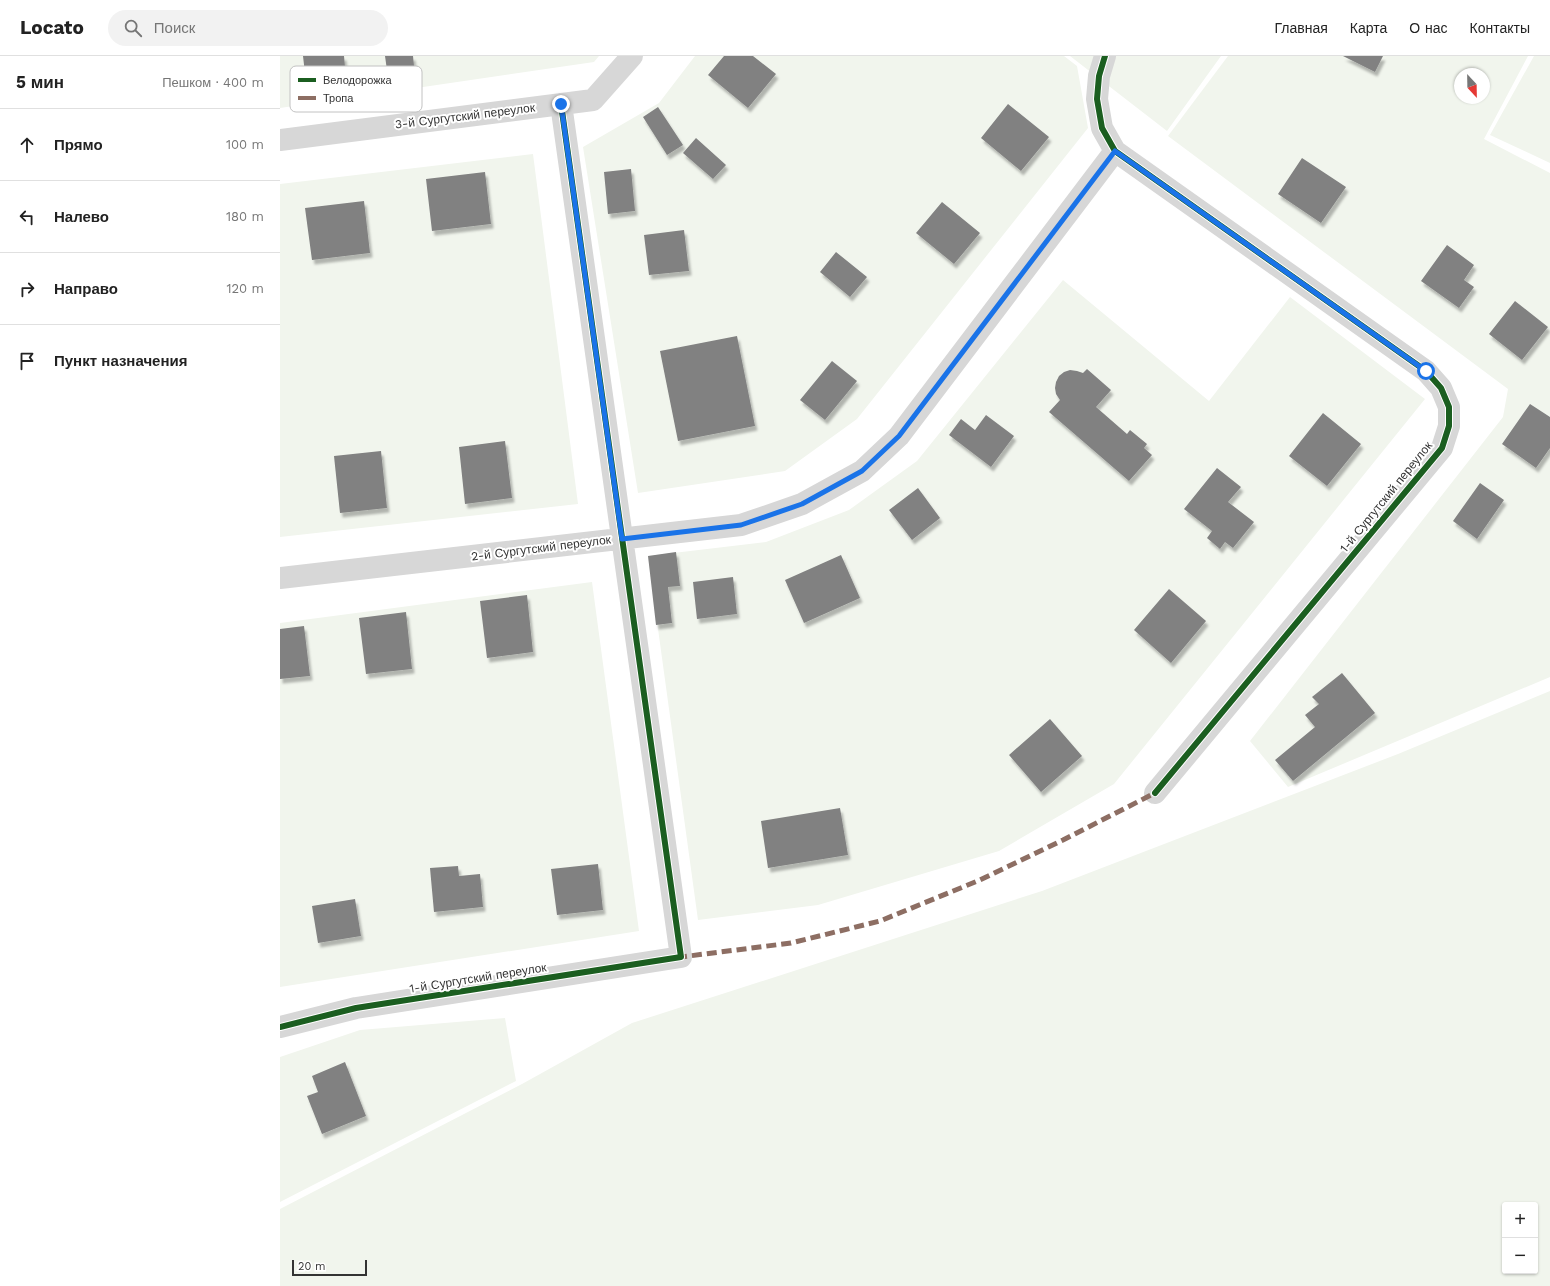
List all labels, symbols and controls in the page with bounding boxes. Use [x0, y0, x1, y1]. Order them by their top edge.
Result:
search box [108, 10, 388, 46]
text: Locato [20, 16, 84, 39]
icon: search [122, 17, 144, 39]
text: Поиск [154, 19, 195, 37]
text: Главная [1275, 20, 1328, 36]
text: Карта [1350, 20, 1387, 36]
text: О нас [1409, 20, 1448, 36]
text: Контакты [1470, 20, 1530, 36]
legend [290, 66, 422, 112]
north arrow [1454, 68, 1490, 104]
text: 5 мин [16, 72, 64, 92]
text: Велодорожка [323, 74, 393, 87]
text: Пешком · 400 m [162, 75, 264, 90]
text: Тропа [323, 92, 354, 105]
route end [552, 95, 570, 113]
street label: 3-й Сургутский переулок [394, 100, 536, 132]
icon: ahead [16, 134, 38, 156]
text: Прямо [54, 136, 103, 154]
text: 100 m [226, 137, 264, 152]
icon: left [16, 206, 38, 228]
text: Налево [54, 208, 109, 226]
text: 180 m [226, 209, 264, 224]
icon: right [16, 278, 38, 300]
text: Направо [54, 280, 118, 298]
text: 120 m [226, 281, 264, 296]
icon: arrive [16, 350, 38, 372]
text: Пункт назначения [54, 352, 187, 370]
route start [1417, 362, 1435, 380]
street label: 1-й Сургутский переулок [1337, 438, 1435, 555]
street label: 2-й Сургутский переулок [470, 532, 612, 564]
street label: 1-й Сургутский переулок [409, 960, 548, 996]
map controls [1502, 1202, 1538, 1274]
button: + [1502, 1202, 1538, 1238]
button: − [1502, 1238, 1538, 1274]
scale bar [292, 1258, 367, 1277]
text: 20 m [298, 1260, 326, 1273]

